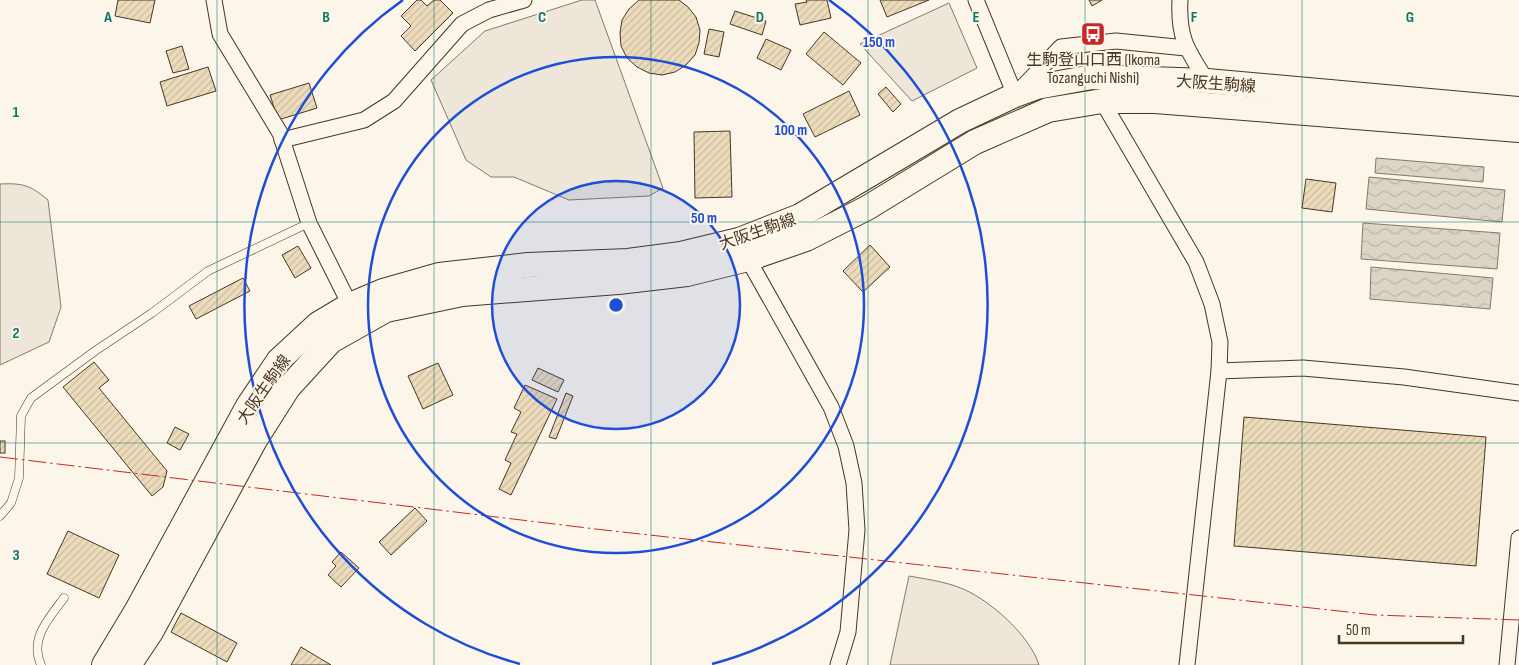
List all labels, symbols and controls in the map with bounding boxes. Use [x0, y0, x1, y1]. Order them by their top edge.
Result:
text: A [103, 8, 112, 27]
text: B [322, 8, 330, 27]
text: C [538, 8, 546, 27]
text: D [756, 8, 764, 27]
text: E [973, 8, 980, 27]
text: F [1191, 8, 1198, 27]
text: G [1406, 8, 1414, 27]
bus stop icon: 生駒登山口西 (Ikoma Tozanguchi Nishi) [1080, 21, 1106, 47]
text: 150 m [863, 33, 895, 52]
place label: 生駒登山口西 (Ikoma Tozanguchi Nishi) [1026, 51, 1160, 88]
street label: 大阪生駒線 [1175, 72, 1256, 97]
text: 1 [13, 103, 20, 122]
text: 100 m [775, 121, 807, 140]
text: 50 m [691, 209, 717, 228]
street label: 大阪生駒線 [717, 210, 798, 254]
centre of rings [607, 296, 625, 314]
text: 2 [12, 324, 20, 343]
street label: 大阪生駒線 [233, 352, 295, 428]
text: 3 [12, 546, 20, 565]
scale bar [1339, 612, 1463, 644]
text: 50 m [1346, 621, 1371, 640]

